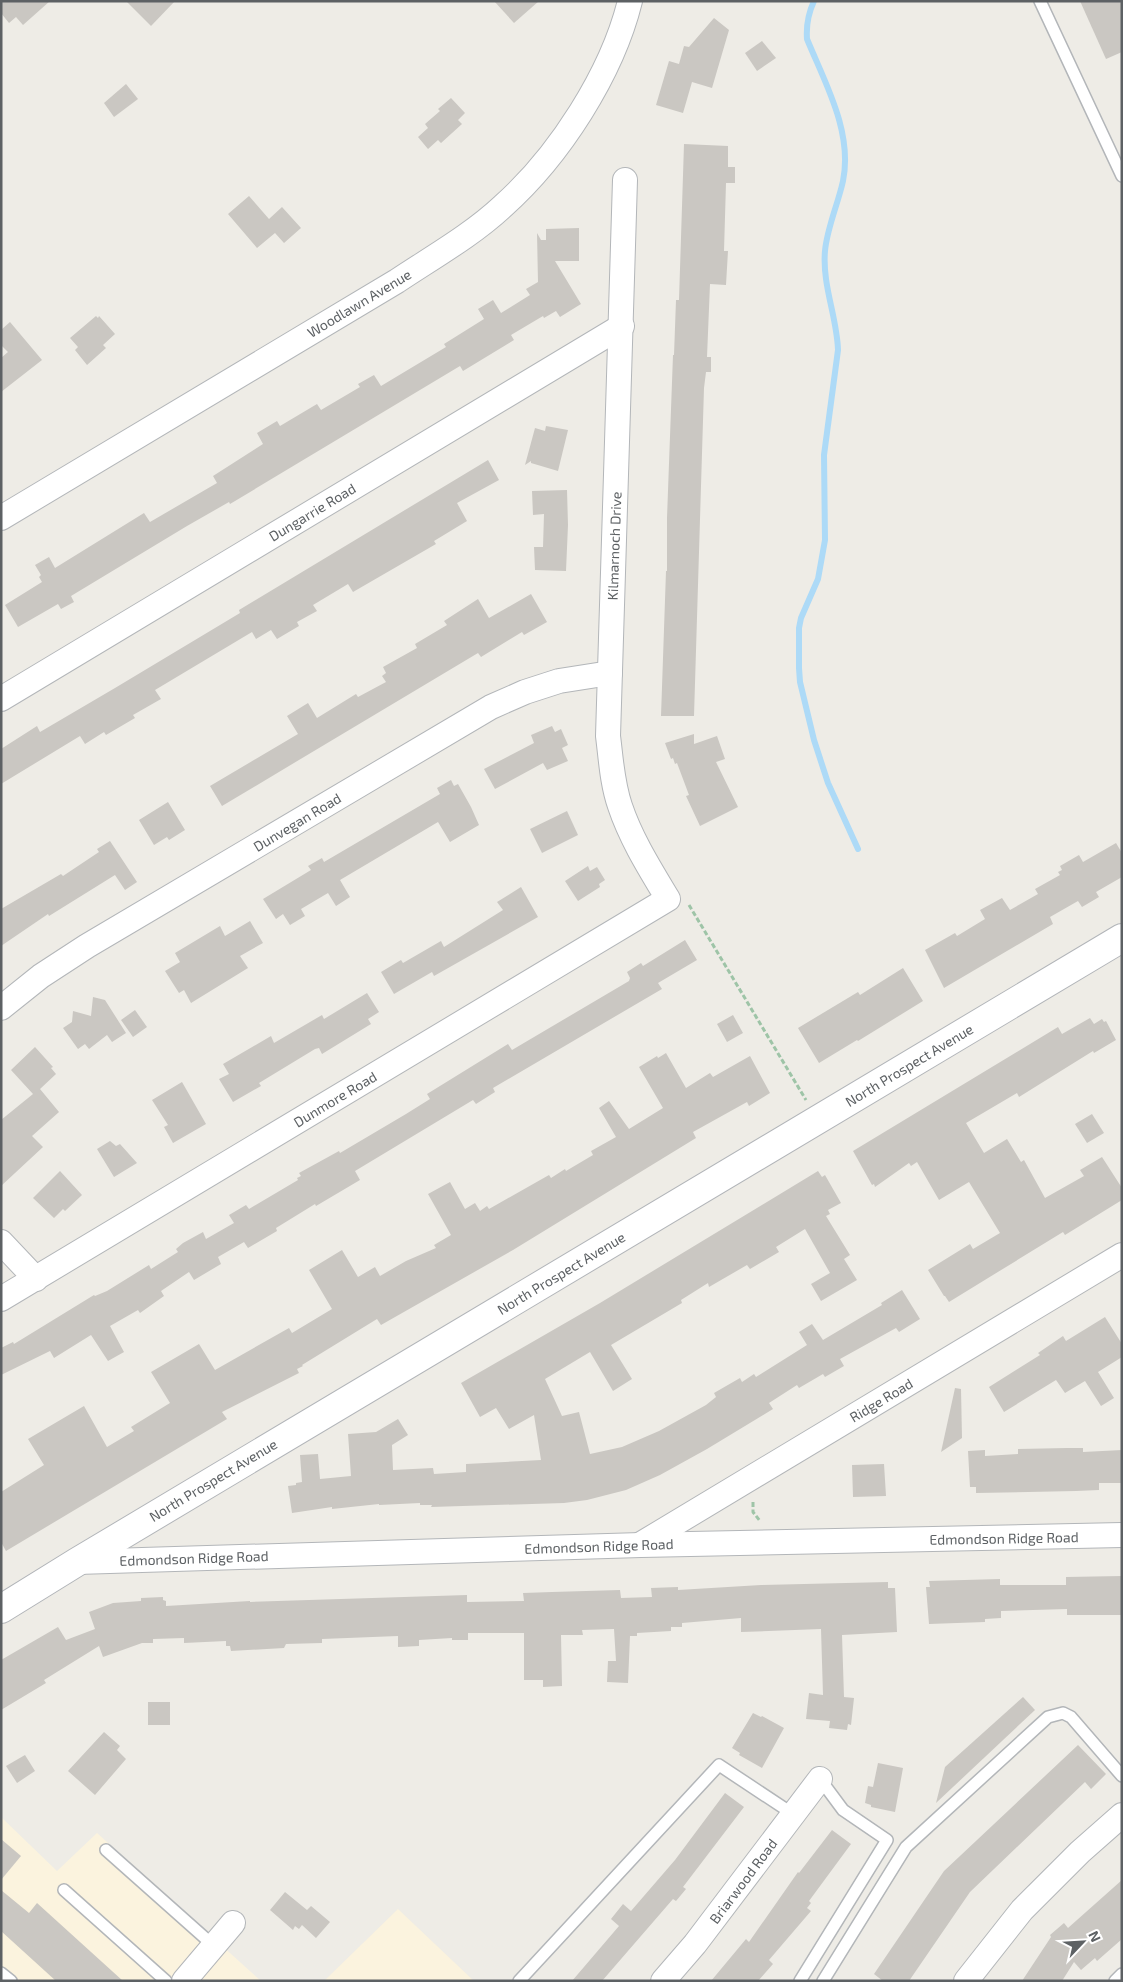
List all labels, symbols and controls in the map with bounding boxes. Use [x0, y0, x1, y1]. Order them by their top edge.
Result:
street label: Woodlawn Avenue [304, 265, 414, 341]
street label: Dungarrie Road [265, 479, 359, 545]
street label: Kilmarnoch Drive [604, 491, 624, 601]
street label: Dunvegan Road [250, 789, 344, 855]
street label: North Prospect Avenue [842, 1020, 976, 1110]
street label: Dunmore Road [290, 1068, 380, 1130]
street label: North Prospect Avenue [494, 1228, 628, 1318]
street label: Ridge Road [846, 1374, 916, 1426]
street label: North Prospect Avenue [146, 1435, 280, 1525]
street label: Edmondson Ridge Road [929, 1528, 1079, 1548]
street label: Edmondson Ridge Road [524, 1535, 674, 1557]
street label: Edmondson Ridge Road [119, 1547, 269, 1569]
street label: Briarwood Road [706, 1835, 780, 1927]
north arrow [1058, 1917, 1108, 1967]
text: N [1085, 1928, 1105, 1944]

